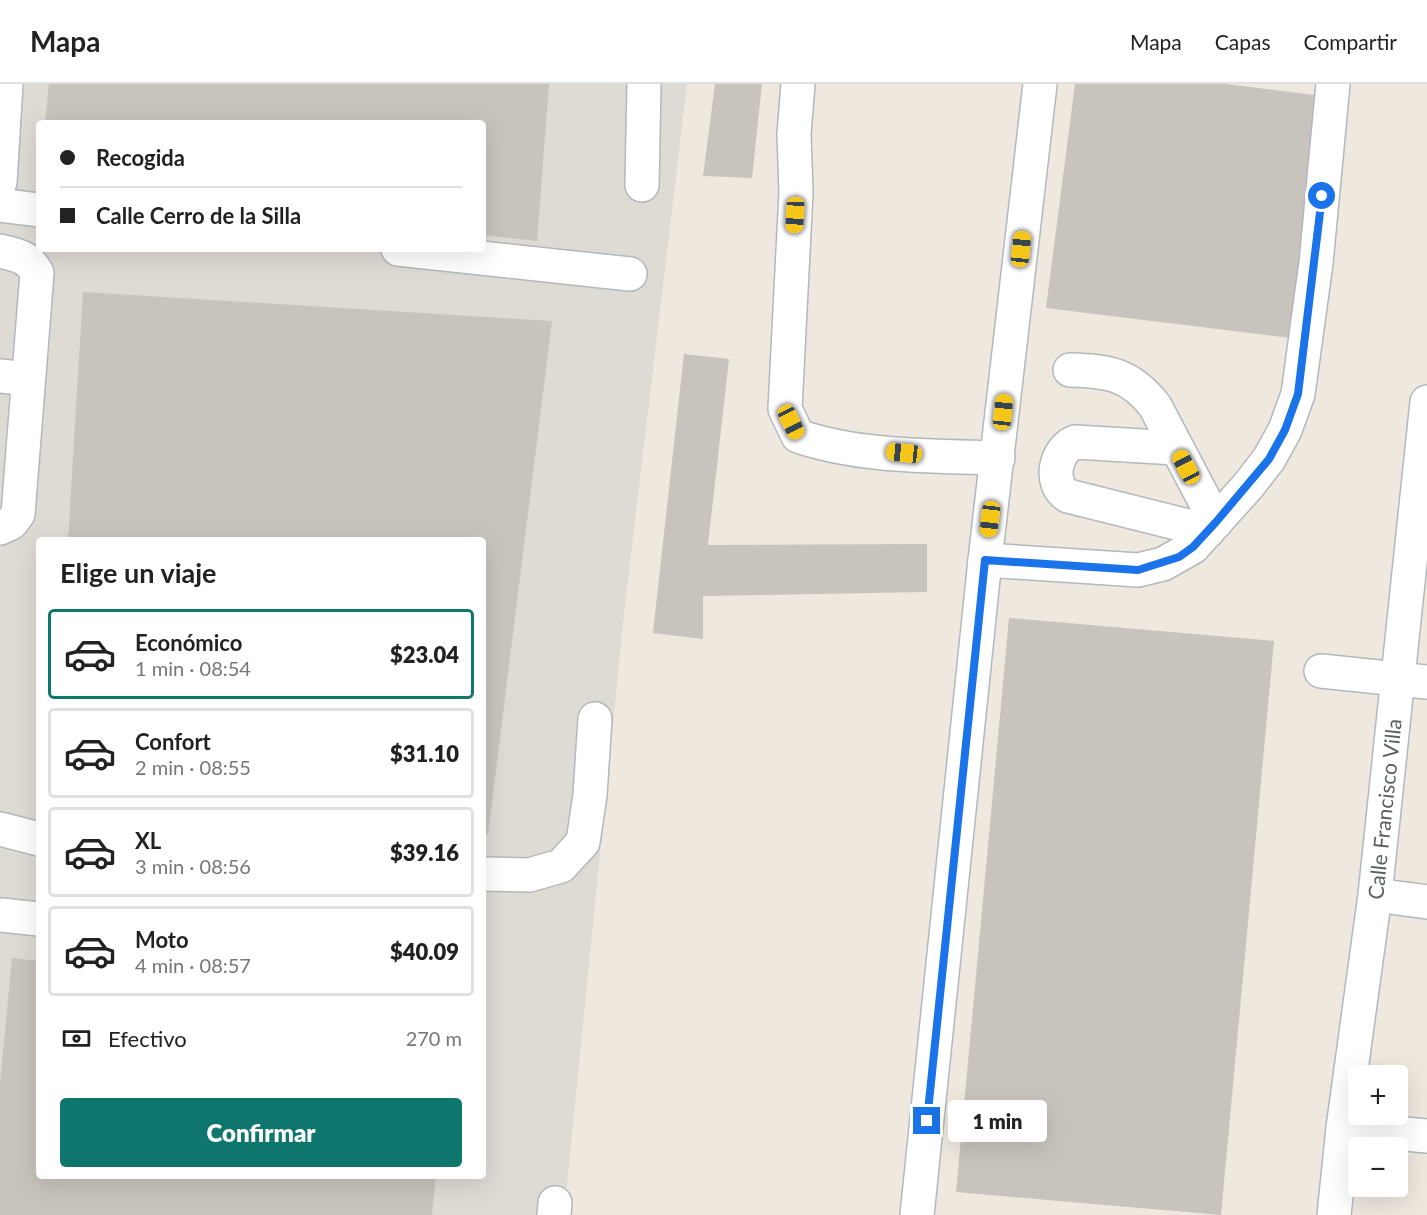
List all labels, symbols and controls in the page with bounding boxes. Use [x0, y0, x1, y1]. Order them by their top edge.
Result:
text: Mapa [30, 24, 100, 58]
text: Mapa [1130, 29, 1182, 54]
text: Capas [1215, 29, 1271, 54]
text: Compartir [1304, 29, 1397, 54]
text: Recogida [96, 144, 185, 171]
route start [1308, 182, 1335, 209]
car [785, 197, 805, 233]
text: Calle Cerro de la Silla [96, 202, 301, 229]
car [1010, 230, 1032, 268]
car [992, 393, 1014, 431]
car [775, 402, 807, 442]
car [885, 442, 923, 464]
car [1170, 447, 1202, 487]
car [979, 500, 1001, 538]
text: Elige un viaje [60, 556, 217, 589]
icon: car [63, 627, 117, 681]
text: Económico [135, 629, 242, 656]
text: $23.04 [390, 641, 459, 668]
text: 1 min · 08:54 [135, 656, 251, 680]
street label: Calle Francisco Villa [1362, 717, 1406, 901]
icon: car [63, 726, 117, 780]
text: Confort [135, 728, 211, 755]
text: $31.10 [390, 740, 459, 767]
text: 2 min · 08:55 [135, 755, 251, 779]
icon: car [63, 825, 117, 879]
text: XL [135, 827, 161, 854]
text: $39.16 [390, 839, 459, 866]
text: 3 min · 08:56 [135, 854, 251, 878]
icon: car [63, 924, 117, 978]
text: Moto [135, 926, 189, 953]
text: $40.09 [390, 938, 459, 965]
text: 4 min · 08:57 [135, 953, 251, 977]
icon: cash [60, 1022, 93, 1055]
text: Efectivo [108, 1025, 187, 1052]
text: 270 m [406, 1026, 462, 1050]
map controls [1348, 1065, 1408, 1197]
button: + [1348, 1065, 1408, 1125]
button: Confirmar [60, 1098, 462, 1167]
callout: 1 min [948, 1100, 1047, 1142]
route end [913, 1107, 940, 1134]
text: 1 min [973, 1109, 1022, 1133]
button: − [1348, 1137, 1408, 1197]

